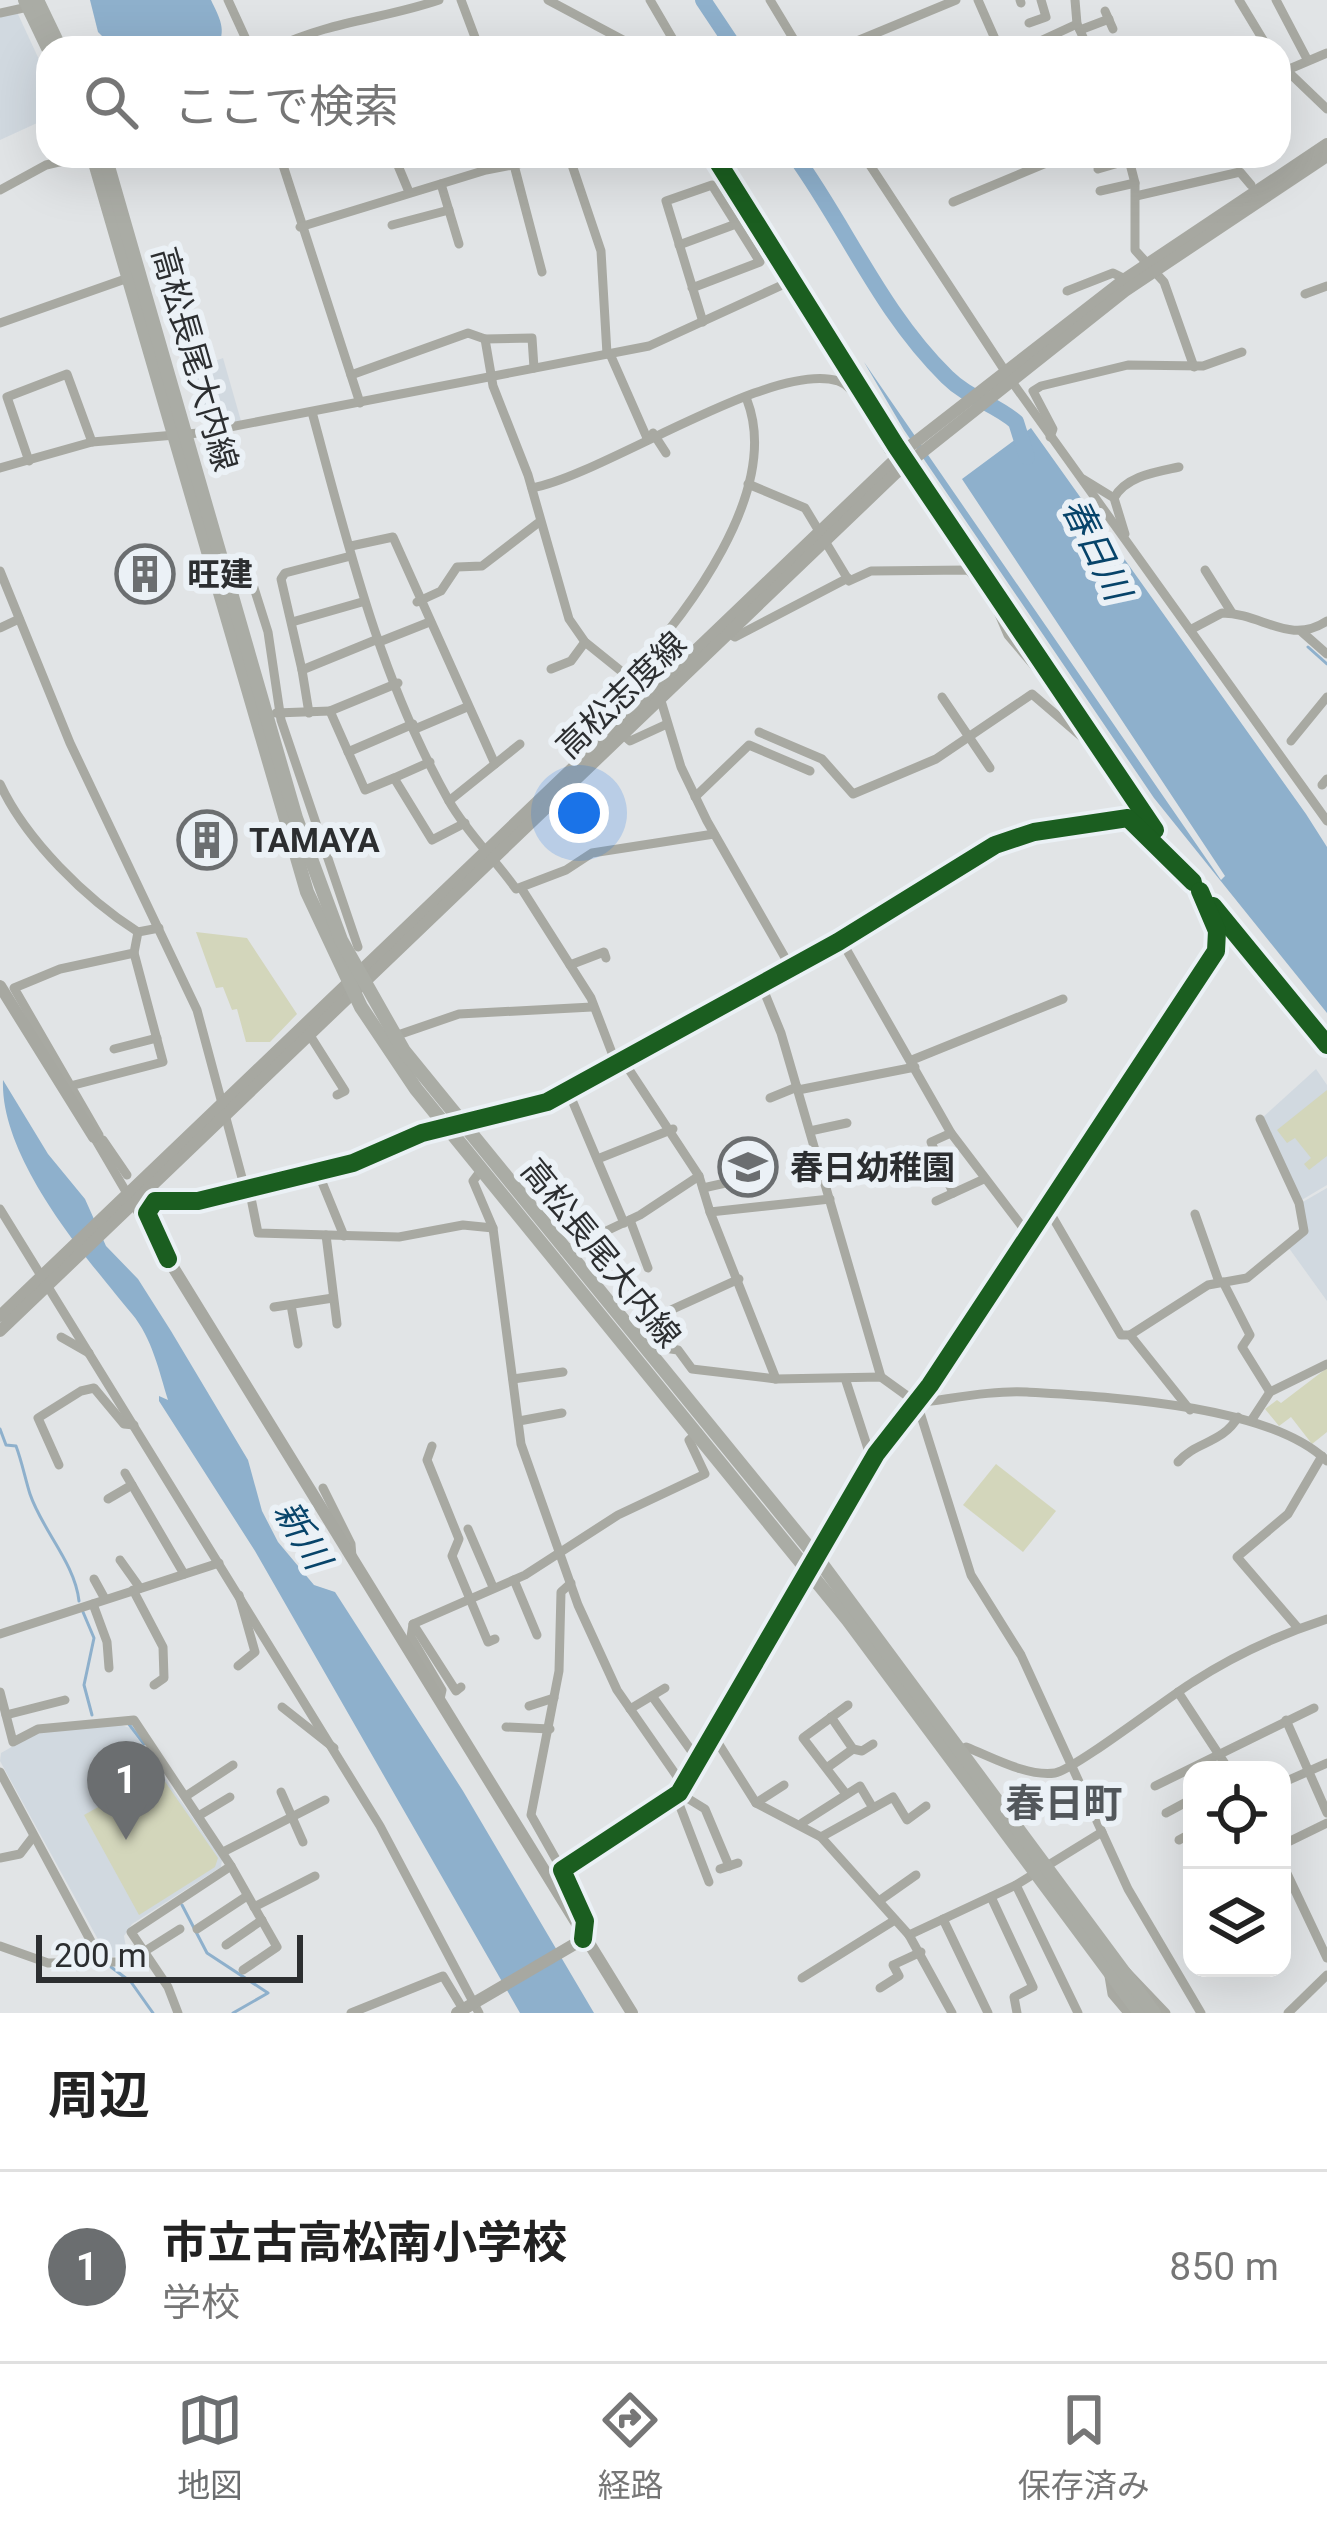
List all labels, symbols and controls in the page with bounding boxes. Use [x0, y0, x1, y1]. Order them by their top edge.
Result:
search box [36, 36, 1291, 168]
icon: search [78, 69, 144, 135]
text: ここで検索 [174, 80, 399, 133]
street label: 高松長尾大内線 [144, 243, 246, 475]
water label: 春日川 [1053, 491, 1140, 610]
building icon: 旺建 [114, 543, 176, 605]
place label: 旺建 [187, 555, 253, 594]
street label: 高松志度線 [548, 624, 694, 766]
your location [549, 783, 609, 843]
building icon: TAMAYA [176, 809, 238, 871]
place label: TAMAYA [249, 821, 380, 860]
school or university icon: 春日幼稚園 [717, 1136, 779, 1198]
place label: 春日幼稚園 [790, 1148, 955, 1187]
street label: 高松長尾大内線 [513, 1151, 689, 1355]
water label: 新川 [265, 1493, 341, 1580]
pin: 1 [87, 1741, 165, 1840]
map controls [1183, 1761, 1291, 1977]
button: locate [1183, 1761, 1291, 1869]
district label: 春日町 [1005, 1781, 1123, 1827]
button: layers [1183, 1869, 1291, 1977]
scale bar [36, 1929, 303, 1982]
text: 200 m [54, 1936, 147, 1975]
text: 周辺 [48, 2066, 150, 2125]
text: 市立古高松南小学校 [162, 2216, 567, 2269]
text: 1 [76, 2244, 98, 2290]
text: 850 m [1169, 2244, 1279, 2290]
text: 学校 [162, 2280, 240, 2326]
tab: 地図 [177, 2387, 243, 2507]
tab: 経路 [597, 2387, 663, 2507]
tab: 保存済み [1018, 2387, 1150, 2507]

